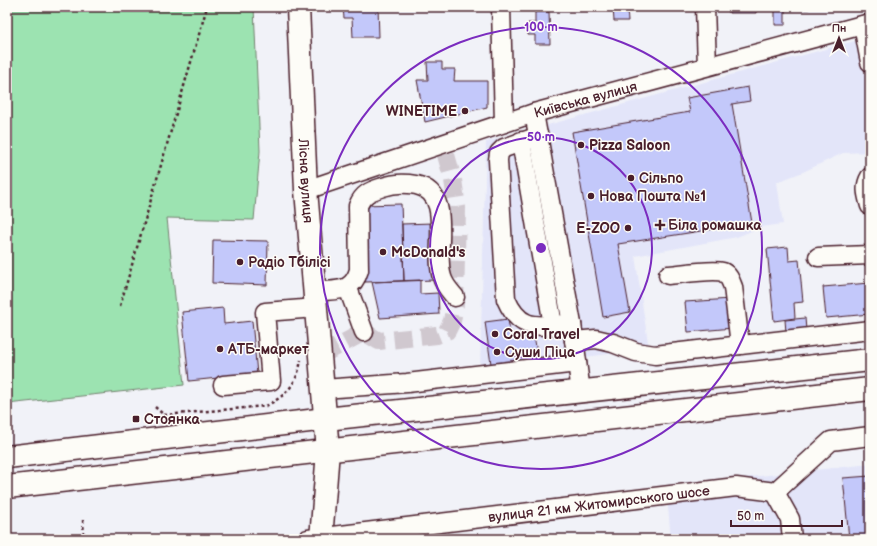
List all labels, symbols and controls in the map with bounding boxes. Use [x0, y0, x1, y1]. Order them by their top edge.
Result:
north arrow [819, 18, 859, 58]
text: 100 m [524, 20, 558, 35]
text: Пн [832, 22, 846, 35]
street label: Київська вулиця [532, 78, 639, 122]
place label: WINETIME [386, 103, 457, 120]
marker: WINETIME [460, 106, 470, 116]
text: 50 m [527, 130, 555, 145]
street label: Лісна вулиця [295, 137, 317, 224]
place label: Pizza Saloon [589, 137, 670, 154]
marker: Pizza Saloon [576, 140, 586, 150]
place label: Сільпо [639, 170, 683, 187]
marker: Сільпо [626, 173, 636, 183]
place label: Нова Пошта №1 [599, 188, 706, 205]
marker: Нова Пошта №1 [586, 191, 596, 201]
place label: Біла ромашка [668, 217, 762, 234]
place label: E-ZOO [576, 220, 620, 237]
marker: Біла ромашка [655, 220, 665, 230]
marker: E-ZOO [623, 223, 633, 233]
centre of rings [534, 241, 548, 255]
place label: McDonald's [391, 244, 466, 261]
marker: McDonald's [378, 247, 388, 257]
place label: Радіо Тбілісі [248, 254, 331, 271]
marker: Радіо Тбілісі [235, 257, 245, 267]
place label: Coral Travel [503, 326, 580, 343]
marker: Coral Travel [490, 329, 500, 339]
place label: АТБ-маркет [227, 341, 309, 358]
marker: АТБ-маркет [215, 344, 225, 354]
place label: Суши Піца [505, 344, 576, 361]
marker: Суши Піца [492, 347, 502, 357]
place label: Стоянка [144, 411, 200, 428]
marker: Стоянка [131, 414, 141, 424]
street label: вулиця 21 км Житомирського шосе [487, 482, 711, 526]
scale bar [731, 502, 842, 528]
text: 50 m [737, 509, 764, 524]

